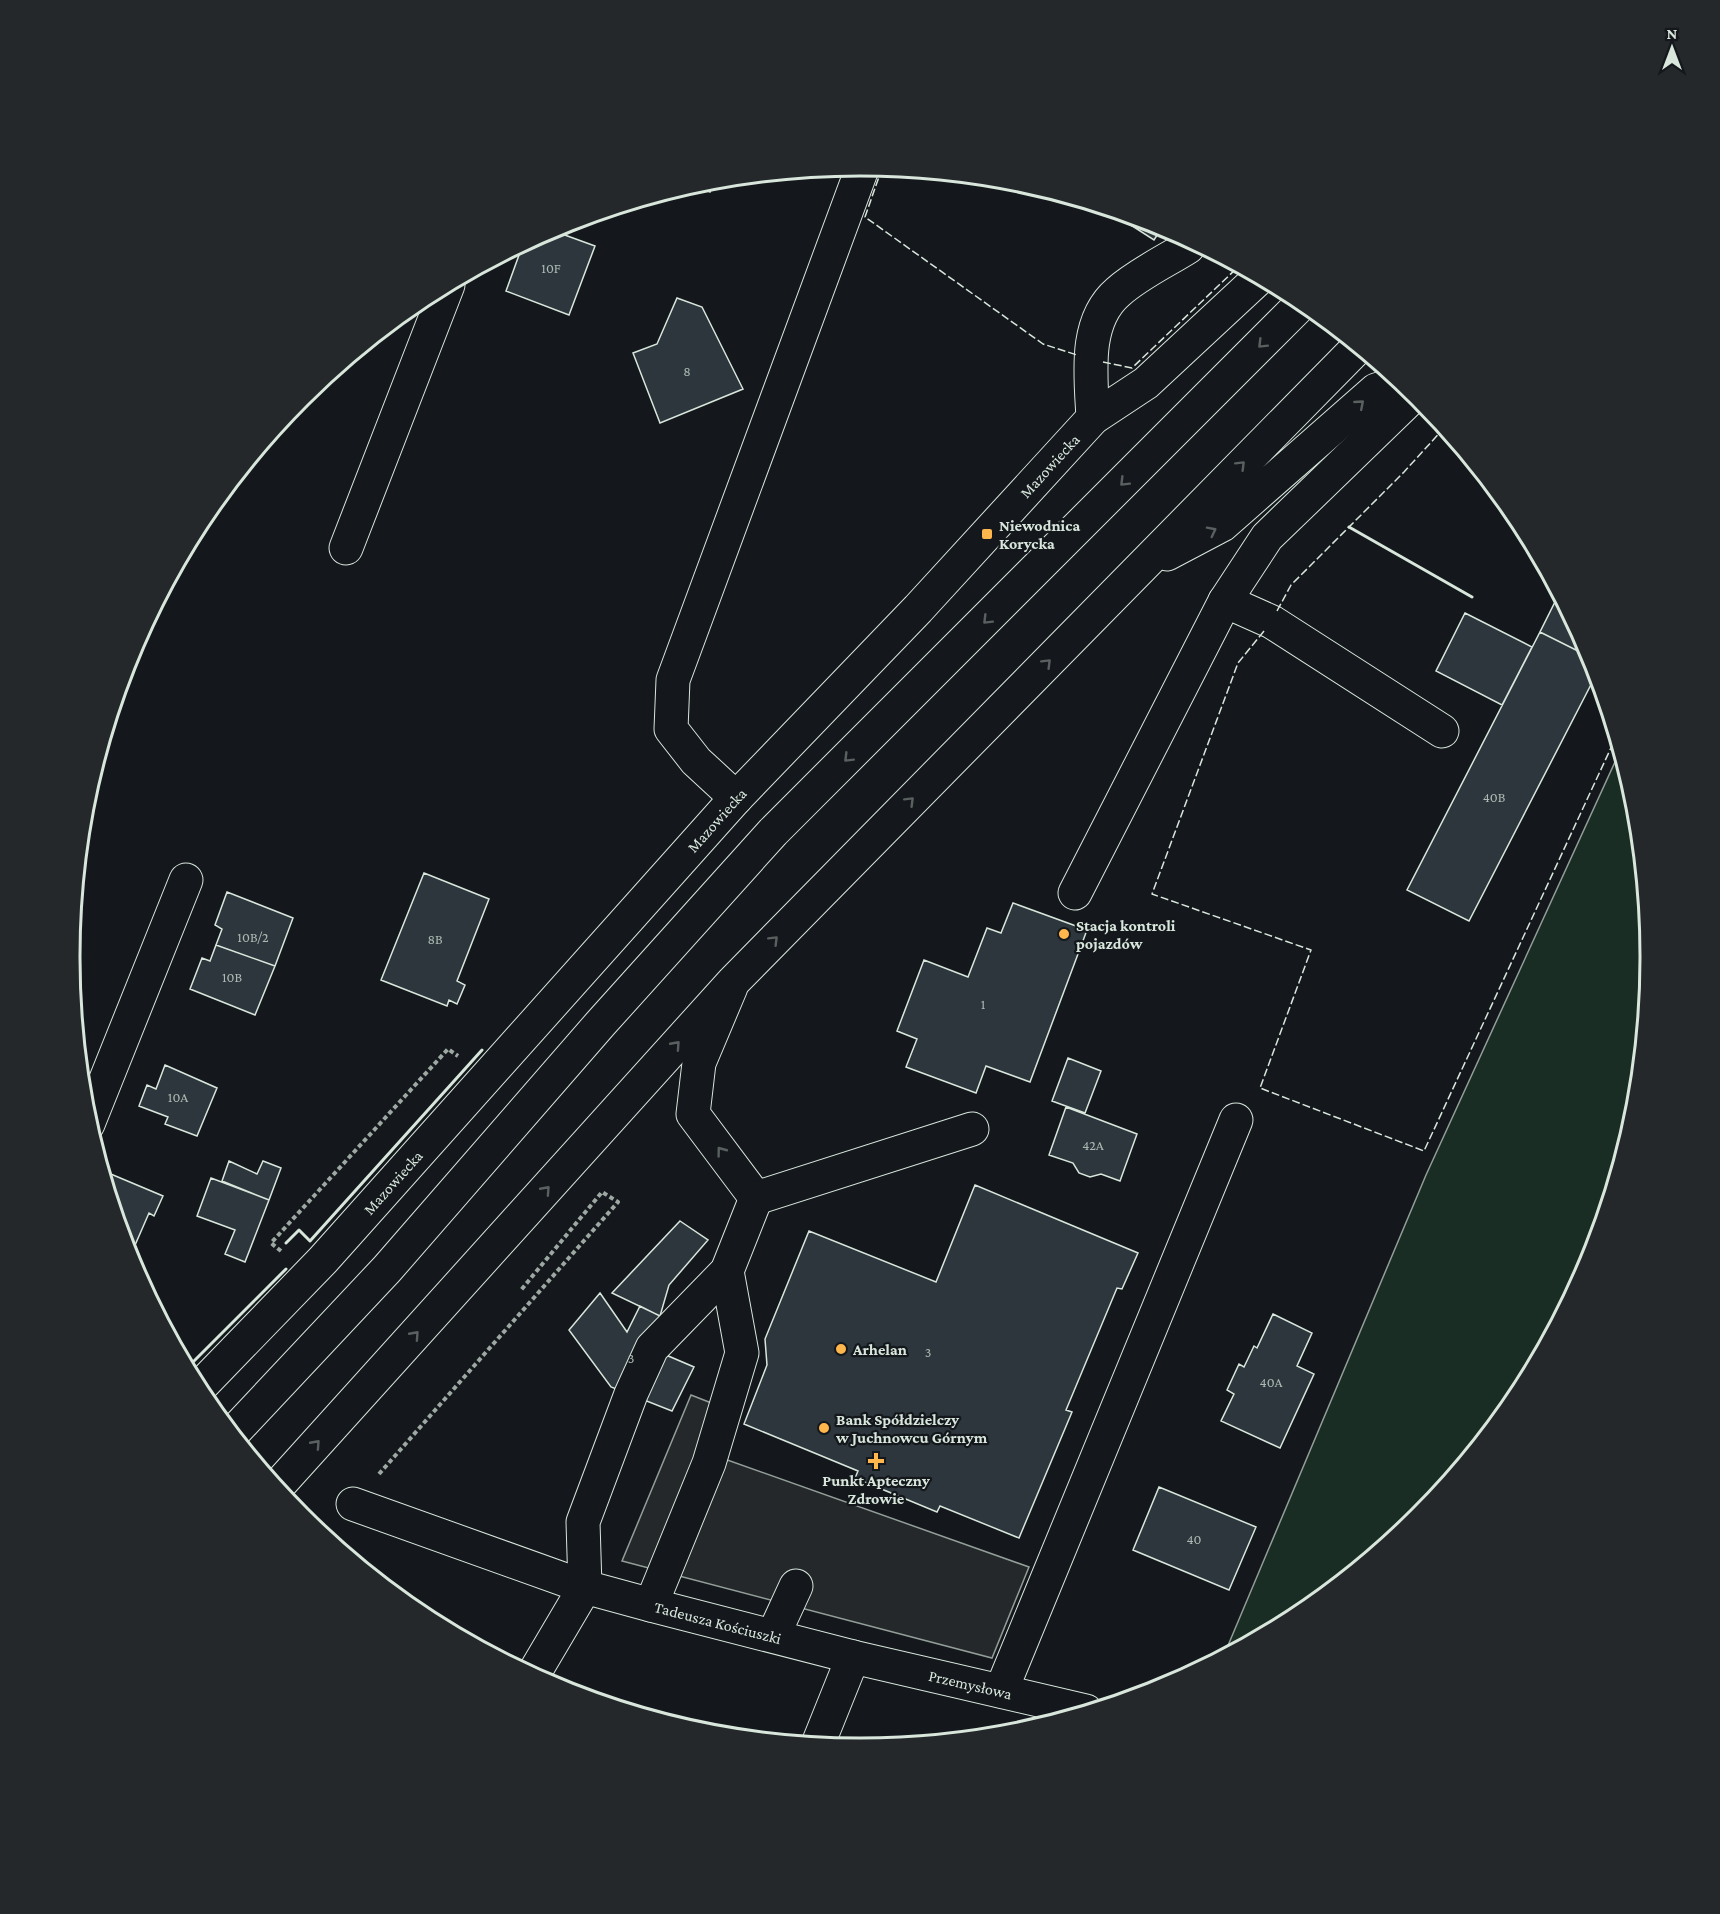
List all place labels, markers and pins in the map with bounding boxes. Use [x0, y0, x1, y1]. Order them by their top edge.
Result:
place label: Niewodnica Korycka [999, 517, 1080, 552]
marker: Niewodnica Korycka [980, 527, 994, 541]
place label: Stacja kontroli pojazdów [1076, 917, 1176, 953]
marker: Stacja kontroli pojazdów [1057, 927, 1071, 941]
place label: Arhelan [852, 1341, 907, 1358]
marker: Arhelan [834, 1342, 848, 1356]
place label: Bank Spółdzielczy w Juchnowcu Górnym [835, 1411, 988, 1446]
marker: Bank Spółdzielczy w Juchnowcu Górnym [817, 1421, 831, 1435]
marker: Punkt Apteczny Zdrowie [869, 1454, 883, 1468]
place label: Punkt Apteczny Zdrowie [822, 1472, 930, 1507]

